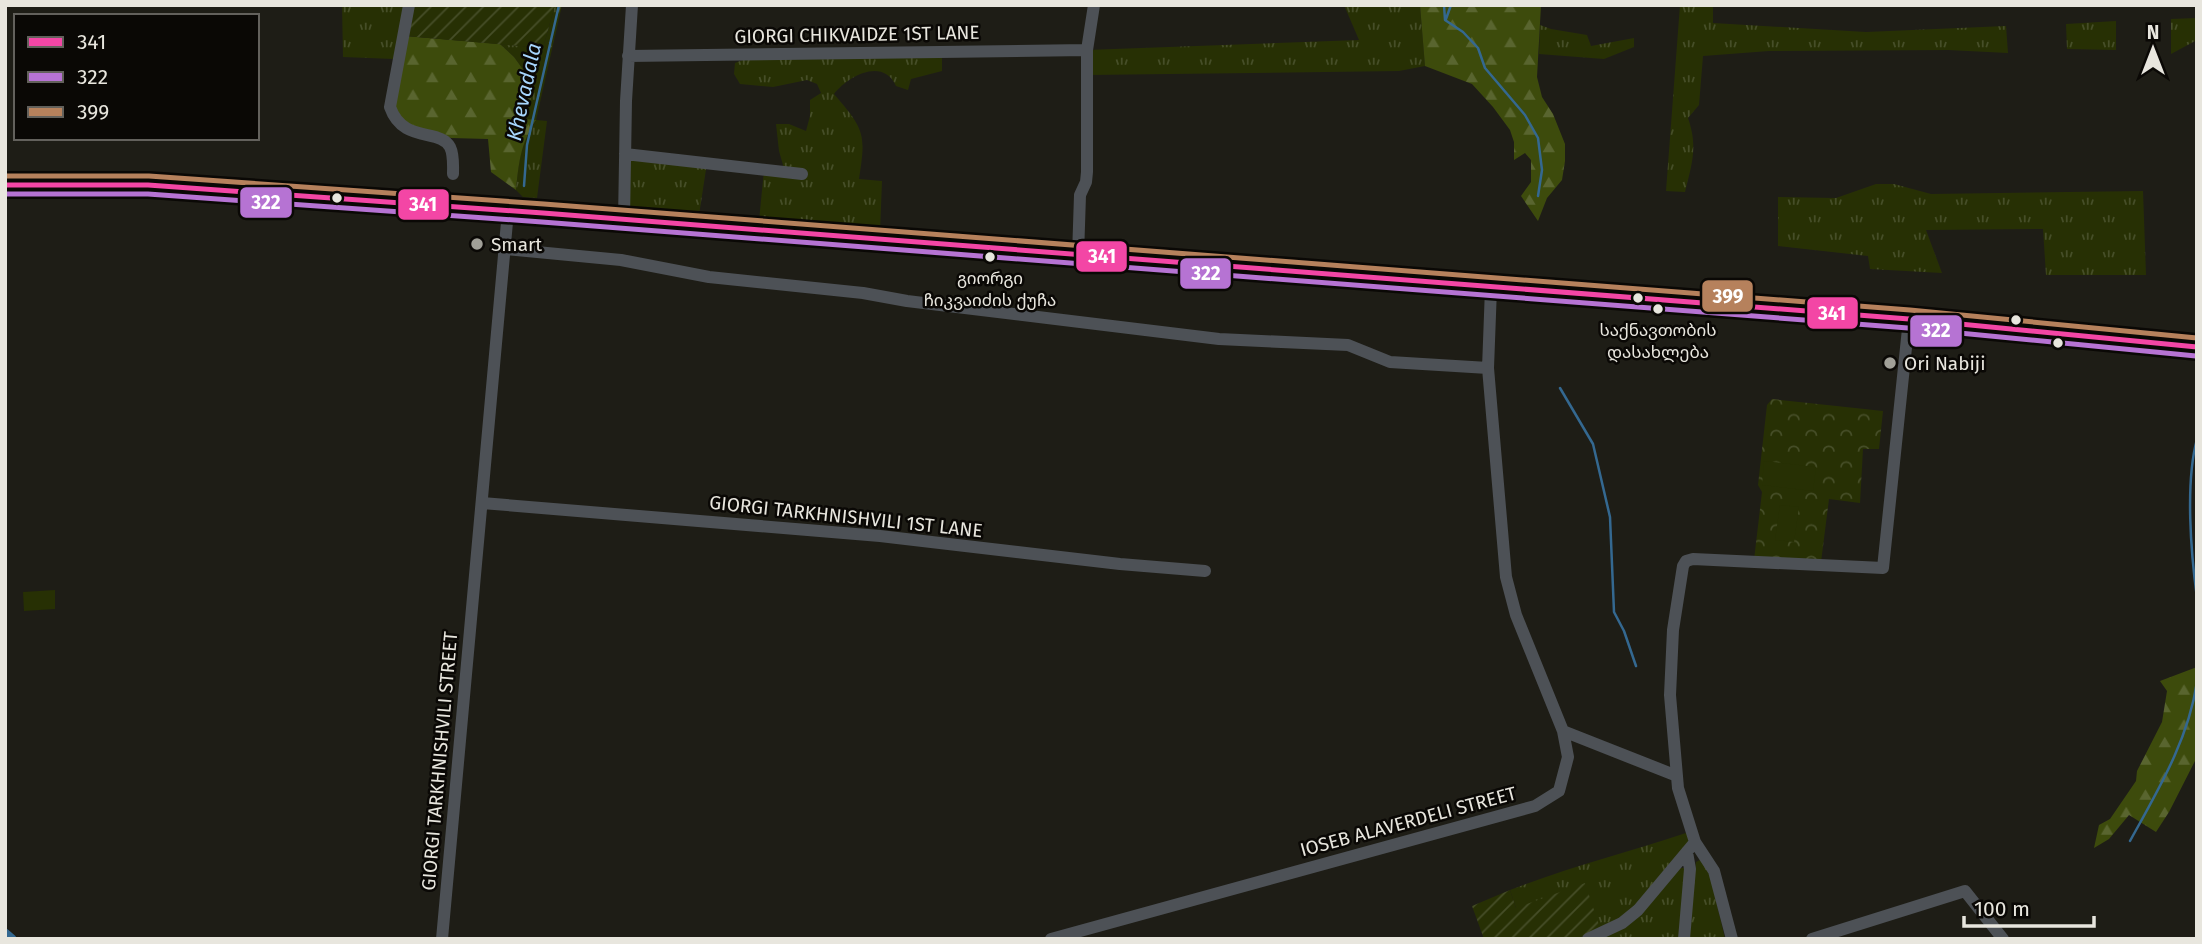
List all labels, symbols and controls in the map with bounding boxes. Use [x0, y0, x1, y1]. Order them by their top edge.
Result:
legend [14, 14, 259, 140]
north arrow [2118, 14, 2188, 84]
street label: GIORGI CHIKVAIDZE 1ST LANE [734, 21, 980, 48]
text: N [2147, 21, 2159, 44]
text: 341 [77, 29, 106, 55]
water label: Khevadala [501, 41, 547, 143]
text: 322 [77, 64, 108, 90]
text: 399 [77, 99, 109, 125]
line badge: 322 [239, 186, 293, 219]
line badge: 341 [397, 188, 450, 221]
text: 322 [250, 191, 281, 214]
unlabelled marker [330, 191, 344, 205]
text: 341 [408, 193, 437, 216]
place label: Smart [491, 233, 542, 256]
marker: Smart [469, 236, 485, 252]
line badge: 341 [1075, 240, 1128, 273]
text: 341 [1087, 245, 1116, 268]
marker: გიორგი ჩიკვაიძის ქუჩა [983, 250, 997, 264]
line badge: 322 [1179, 257, 1232, 290]
text: 322 [1190, 262, 1221, 285]
place label: გიორგი ჩიკვაიძის ქუჩა [924, 268, 1056, 311]
line badge: 399 [1701, 279, 1754, 313]
text: 399 [1712, 285, 1744, 308]
unlabelled marker [1631, 291, 1645, 305]
line badge: 341 [1806, 296, 1859, 330]
marker: საქნავთობის დასახლება [1651, 302, 1665, 316]
text: 341 [1817, 302, 1846, 325]
unlabelled marker [2009, 313, 2023, 327]
line badge: 322 [1909, 314, 1963, 348]
text: 322 [1920, 319, 1951, 342]
place label: საქნავთობის დასახლება [1599, 320, 1717, 363]
unlabelled marker [2051, 336, 2065, 350]
place label: Ori Nabiji [1904, 352, 1986, 375]
marker: Ori Nabiji [1882, 355, 1898, 371]
street label: GIORGI TARKHNISHVILI 1ST LANE [708, 491, 984, 542]
street label: GIORGI TARKHNISHVILI STREET [417, 631, 462, 891]
street label: IOSEB ALAVERDELI STREET [1297, 781, 1519, 861]
scale bar [1964, 884, 2094, 928]
text: 100 m [1974, 896, 2030, 922]

